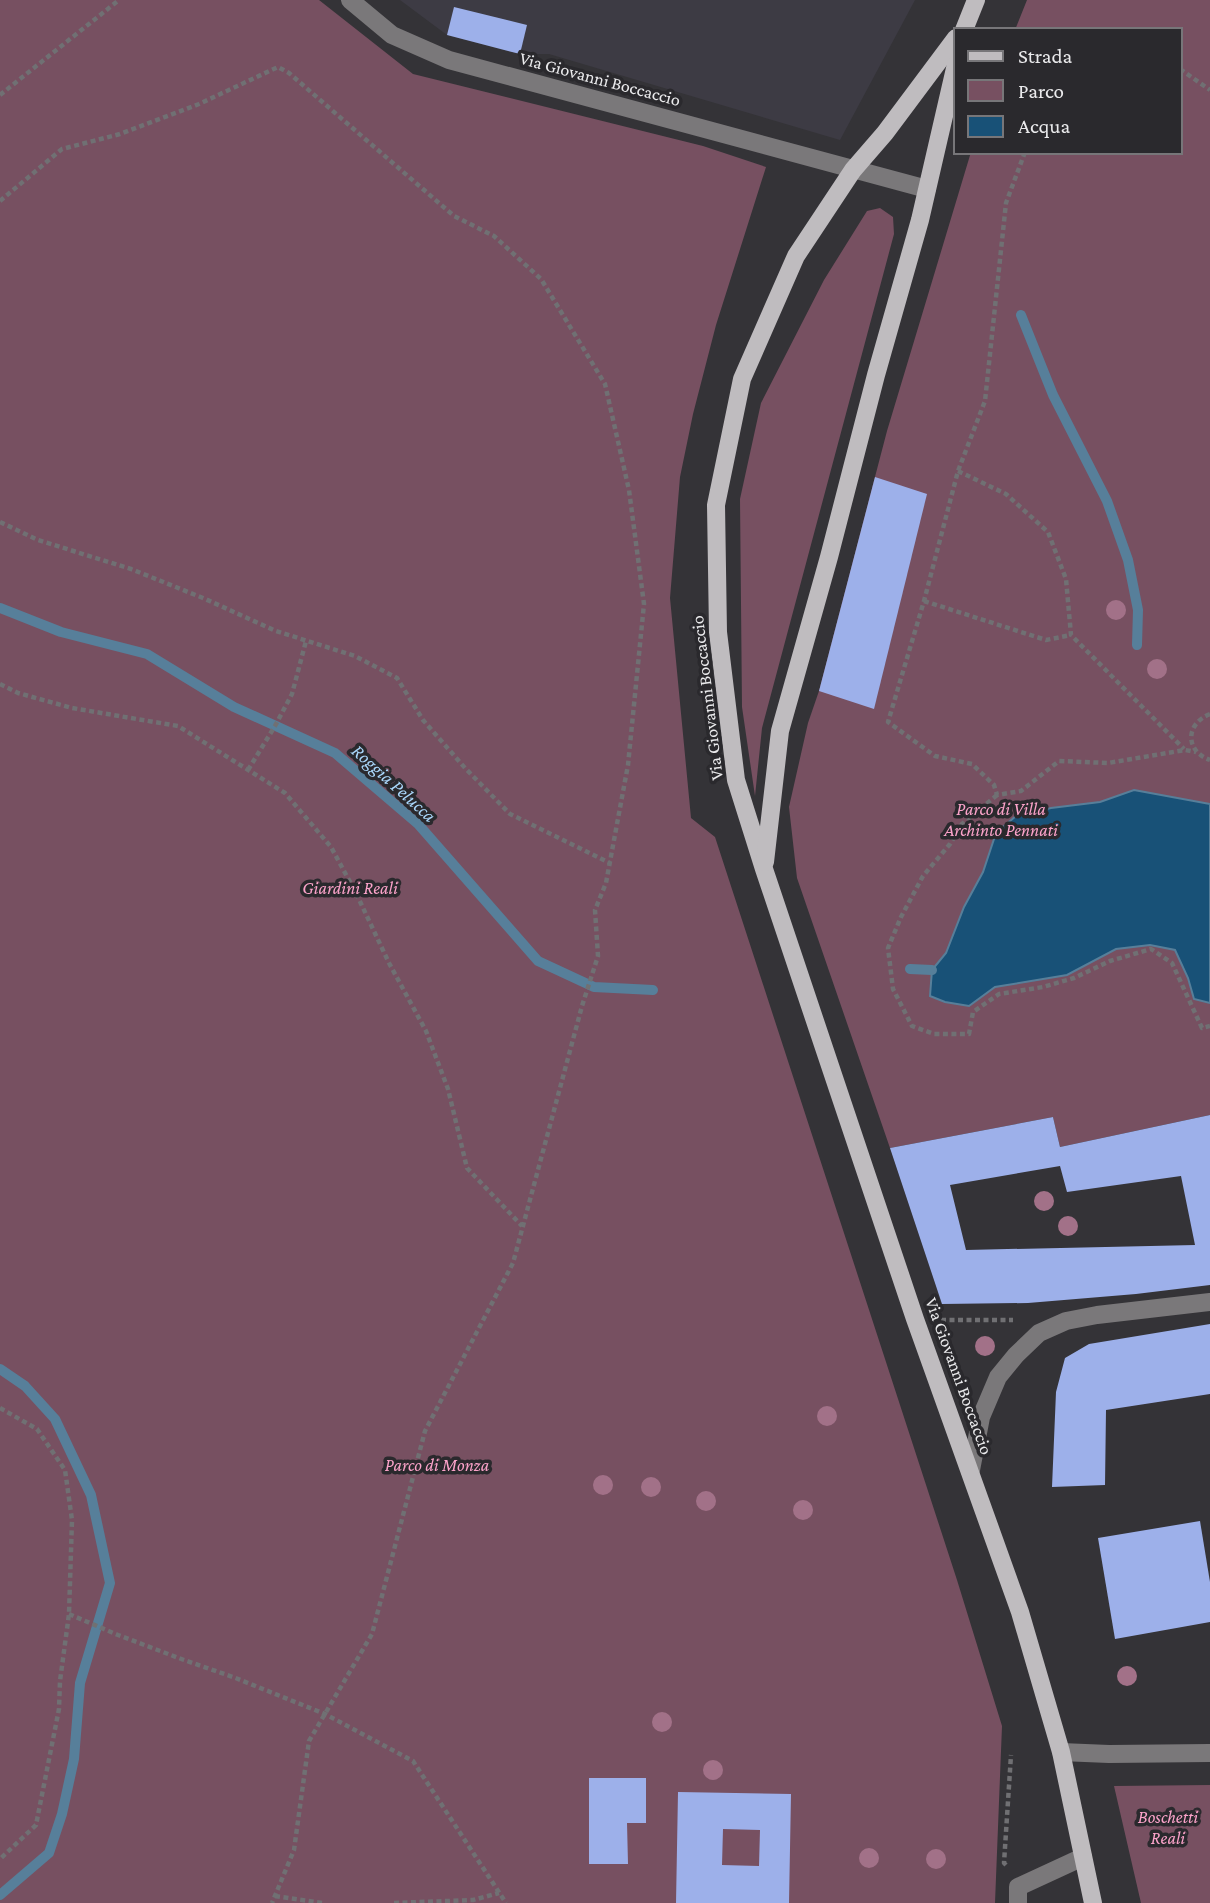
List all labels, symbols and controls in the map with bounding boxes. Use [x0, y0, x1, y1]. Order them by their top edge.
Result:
legend [954, 28, 1182, 154]
text: Strada [1018, 44, 1073, 68]
street label: Via Giovanni Boccaccio [517, 48, 683, 110]
text: Parco [1018, 79, 1064, 103]
text: Acqua [1018, 114, 1070, 138]
street label: Via Giovanni Boccaccio [687, 614, 727, 781]
water label: Roggia Pelucca [348, 740, 440, 826]
park label: Parco di Villa Archinto Pennati [943, 799, 1058, 840]
park label: Giardini Reali [302, 878, 398, 898]
street label: Via Giovanni Boccaccio [921, 1295, 997, 1457]
park label: Parco di Monza [385, 1455, 490, 1475]
park label: Boschetti Reali [1138, 1807, 1198, 1848]

